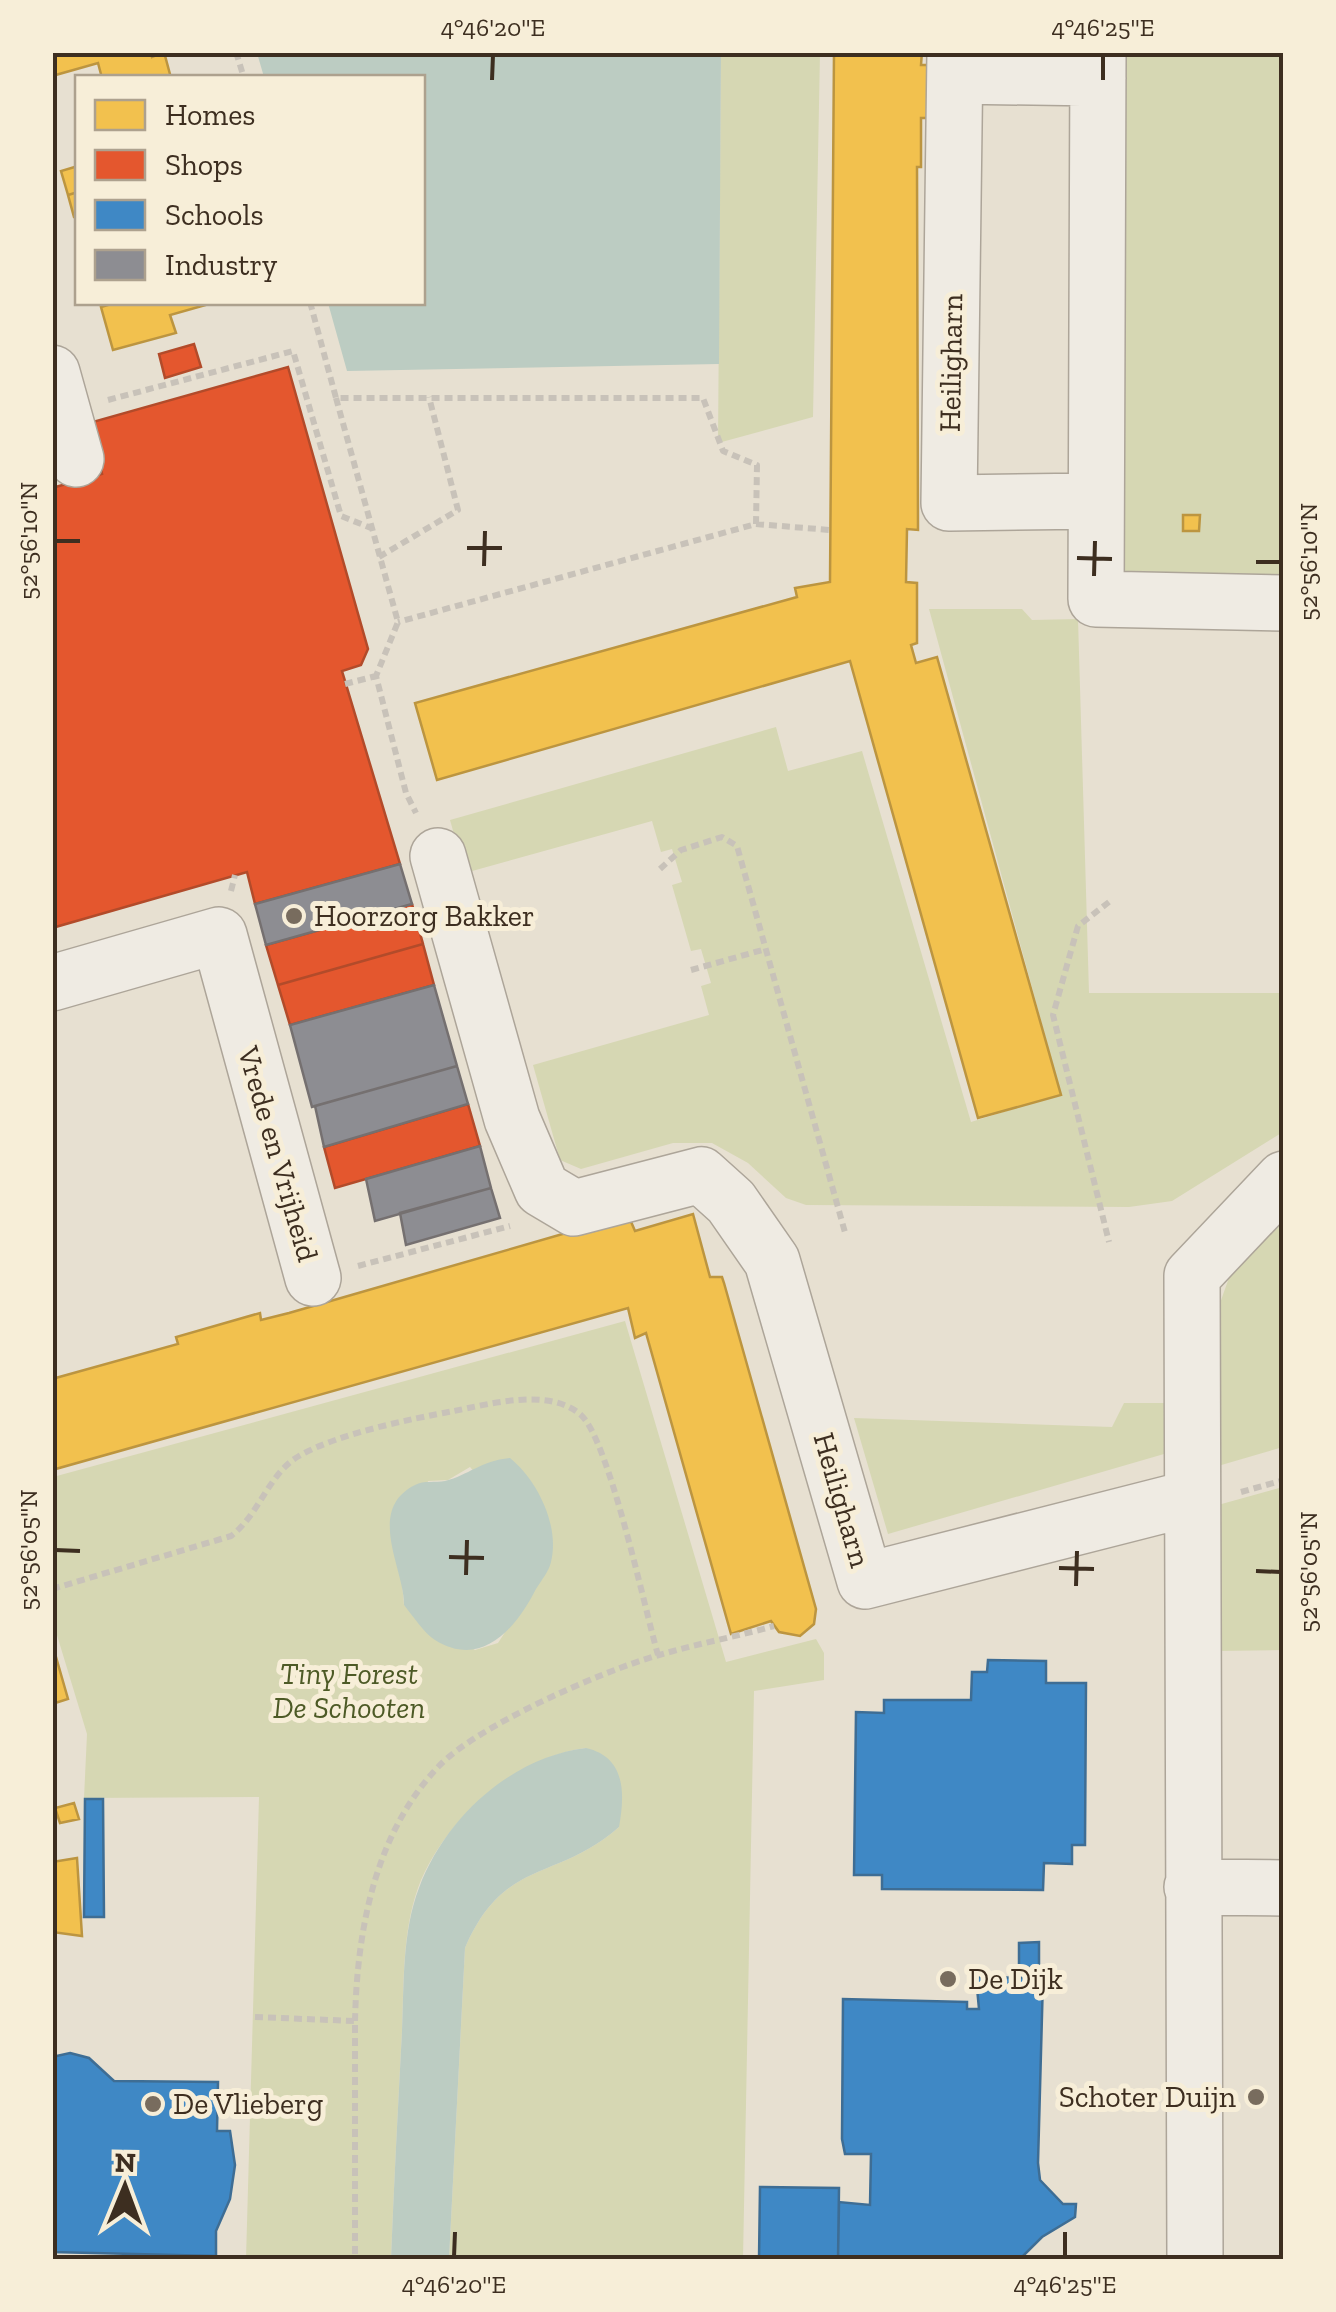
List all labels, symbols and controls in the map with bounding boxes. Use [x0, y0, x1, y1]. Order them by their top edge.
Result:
text: 4°46'20"E [441, 12, 545, 42]
text: 4°46'25"E [1051, 12, 1155, 42]
legend [75, 75, 425, 305]
text: Homes [165, 97, 255, 133]
text: Shops [165, 147, 243, 183]
text: Schools [165, 197, 264, 233]
text: Industry [165, 247, 278, 283]
street label: Heiligharn [932, 294, 970, 432]
text: 52°56'10"N [13, 482, 43, 600]
text: 52°56'10"N [1293, 503, 1323, 621]
place label: Hoorzorg Bakker [314, 898, 535, 934]
marker: Hoorzorg Bakker [283, 905, 305, 927]
street label: Vrede en Vrijheid [230, 1041, 326, 1266]
street label: Heiligharn [806, 1429, 878, 1571]
text: 52°56'05"N [13, 1489, 43, 1611]
text: 52°56'05"N [1293, 1511, 1323, 1633]
park label: Tiny Forest De Schooten [273, 1656, 425, 1726]
place label: De Dijk [968, 1961, 1063, 1997]
marker: De Dijk [937, 1968, 959, 1990]
place label: Schoter Duijn [1059, 2079, 1236, 2115]
place label: De Vlieberg [173, 2086, 323, 2122]
marker: Schoter Duijn [1245, 2086, 1267, 2108]
marker: De Vlieberg [142, 2093, 164, 2115]
north arrow [75, 2137, 175, 2237]
text: N [115, 2146, 136, 2179]
text: 4°46'20"E [402, 2269, 506, 2299]
text: 4°46'25"E [1013, 2269, 1117, 2299]

